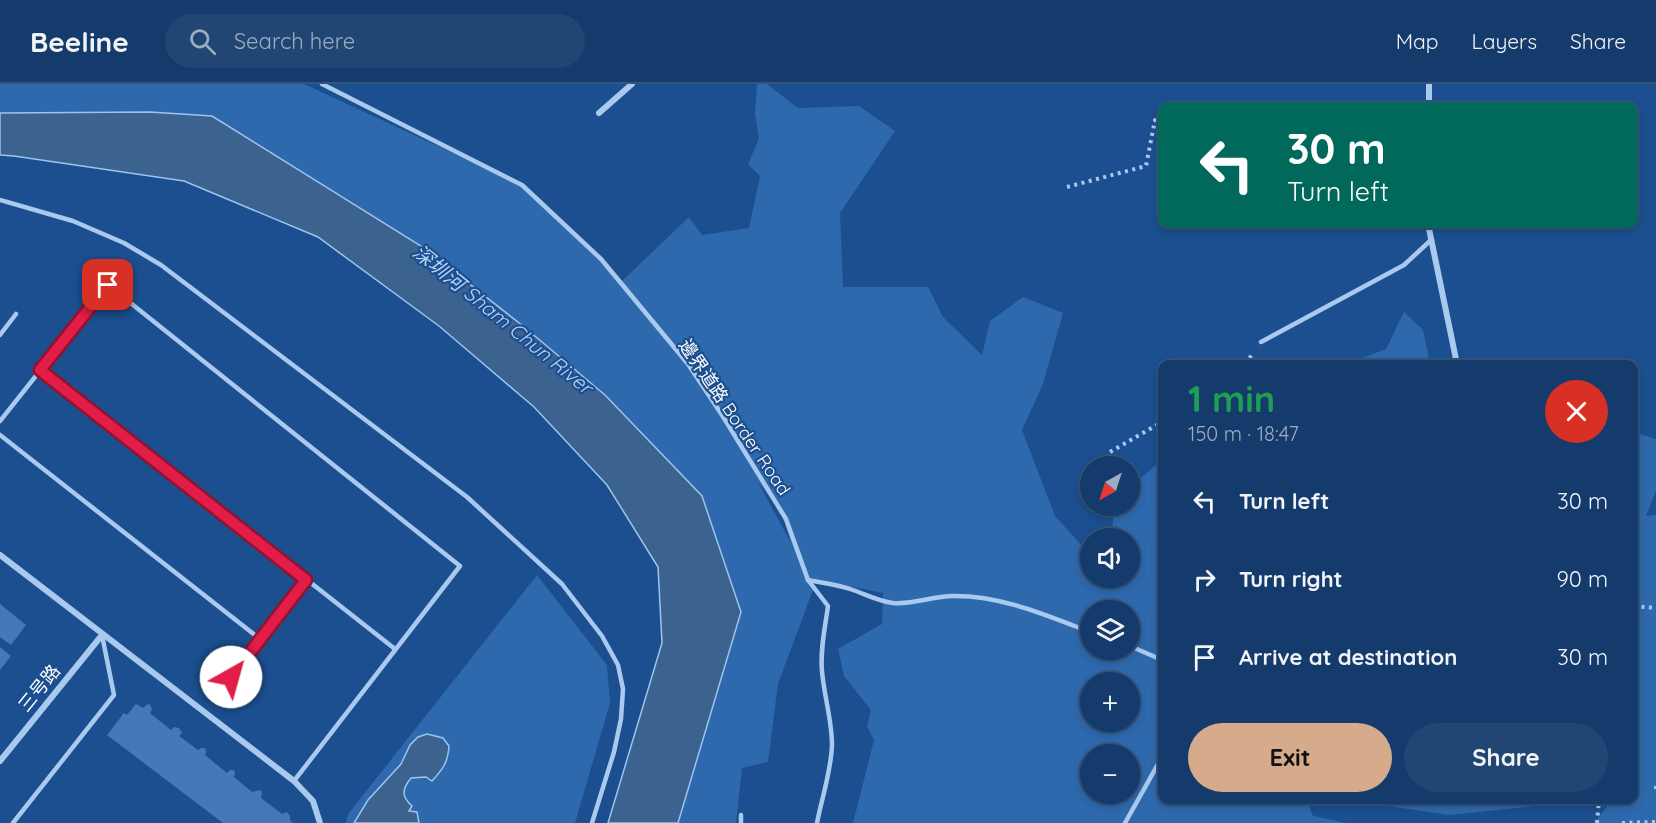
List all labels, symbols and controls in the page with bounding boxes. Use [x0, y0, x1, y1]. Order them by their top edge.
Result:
search box [165, 14, 585, 68]
text: Beeline [30, 24, 129, 59]
icon: search [186, 25, 219, 58]
text: Search here [234, 27, 355, 55]
text: Map [1396, 28, 1439, 54]
text: Layers [1472, 28, 1537, 54]
text: Share [1570, 28, 1626, 54]
text: 30 m [1287, 122, 1386, 175]
icon: left [1188, 126, 1266, 204]
text: Turn left [1287, 174, 1389, 208]
water label: 深圳河 Sham Chun River [408, 239, 600, 401]
pin [82, 259, 133, 310]
icon: arrive [91, 268, 124, 301]
street label: 邊界道路 Border Road [674, 334, 796, 500]
text: 1 min [1188, 376, 1275, 421]
button: close [1545, 380, 1608, 443]
text: 150 m · 18:47 [1188, 421, 1299, 446]
north arrow [1080, 456, 1140, 516]
map controls [1080, 456, 1140, 804]
icon: left [1188, 485, 1221, 518]
text: Turn left [1239, 487, 1329, 515]
text: 30 m [1557, 487, 1608, 515]
button: sound [1080, 528, 1140, 588]
icon: right [1188, 563, 1221, 596]
text: Turn right [1239, 565, 1343, 593]
text: 90 m [1557, 565, 1608, 593]
button: layers [1080, 600, 1140, 660]
icon: arrive [1188, 641, 1221, 674]
text: Arrive at destination [1239, 643, 1457, 671]
text: 30 m [1557, 643, 1608, 671]
position arrow [199, 645, 263, 709]
street label: 三号路 [13, 660, 65, 716]
button: + [1080, 672, 1140, 732]
button: Exit [1188, 723, 1392, 792]
button: Share [1404, 723, 1608, 792]
button: − [1080, 744, 1140, 804]

